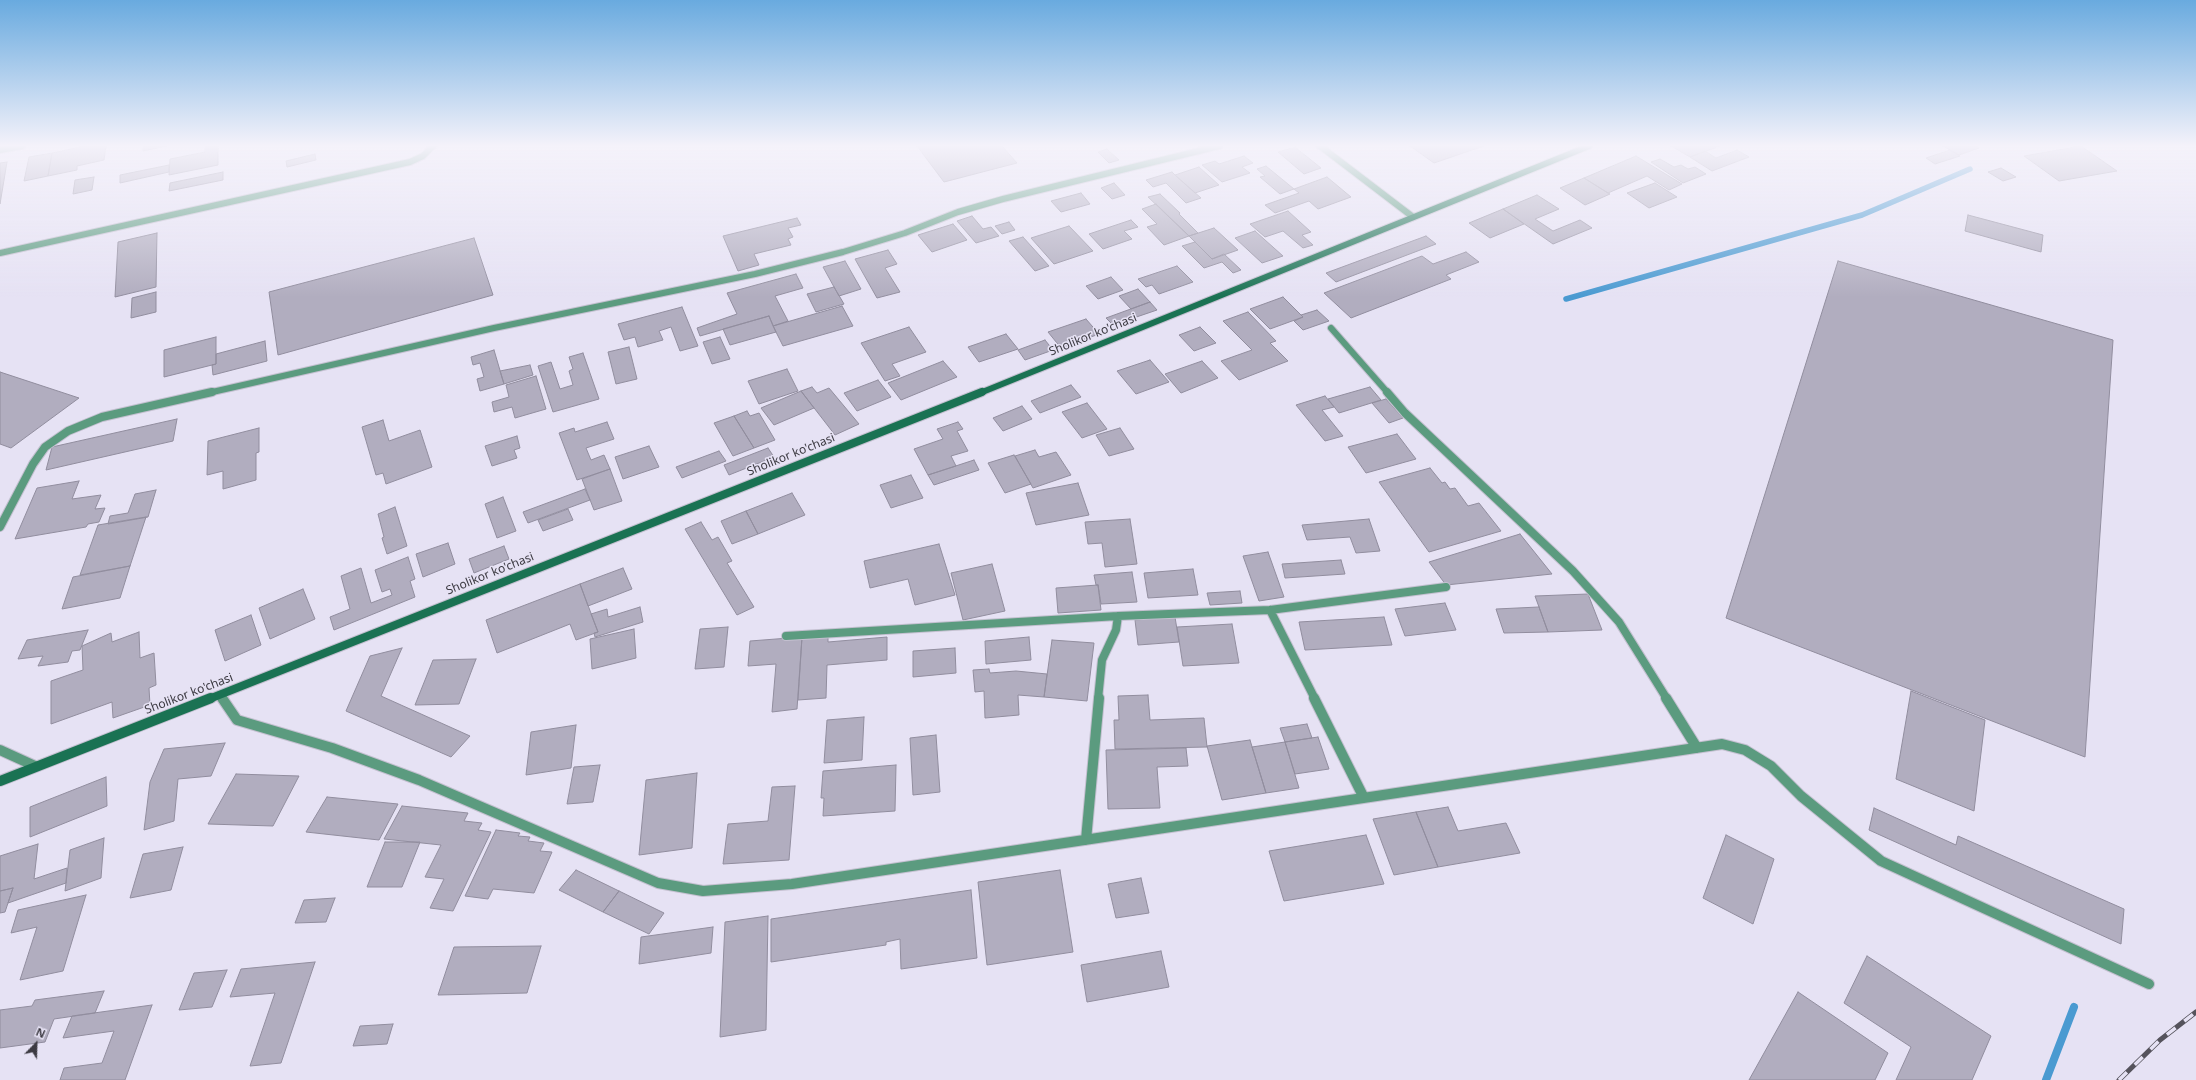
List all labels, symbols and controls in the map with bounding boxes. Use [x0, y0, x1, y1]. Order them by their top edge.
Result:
street label: Sholikor ko'chasi [1047, 311, 1139, 359]
street label: Sholikor ko'chasi [745, 431, 837, 479]
street label: Sholikor ko'chasi [444, 550, 536, 598]
street label: Sholikor ko'chasi [143, 671, 235, 717]
north arrow [16, 1024, 56, 1064]
text: N [34, 1024, 48, 1041]

